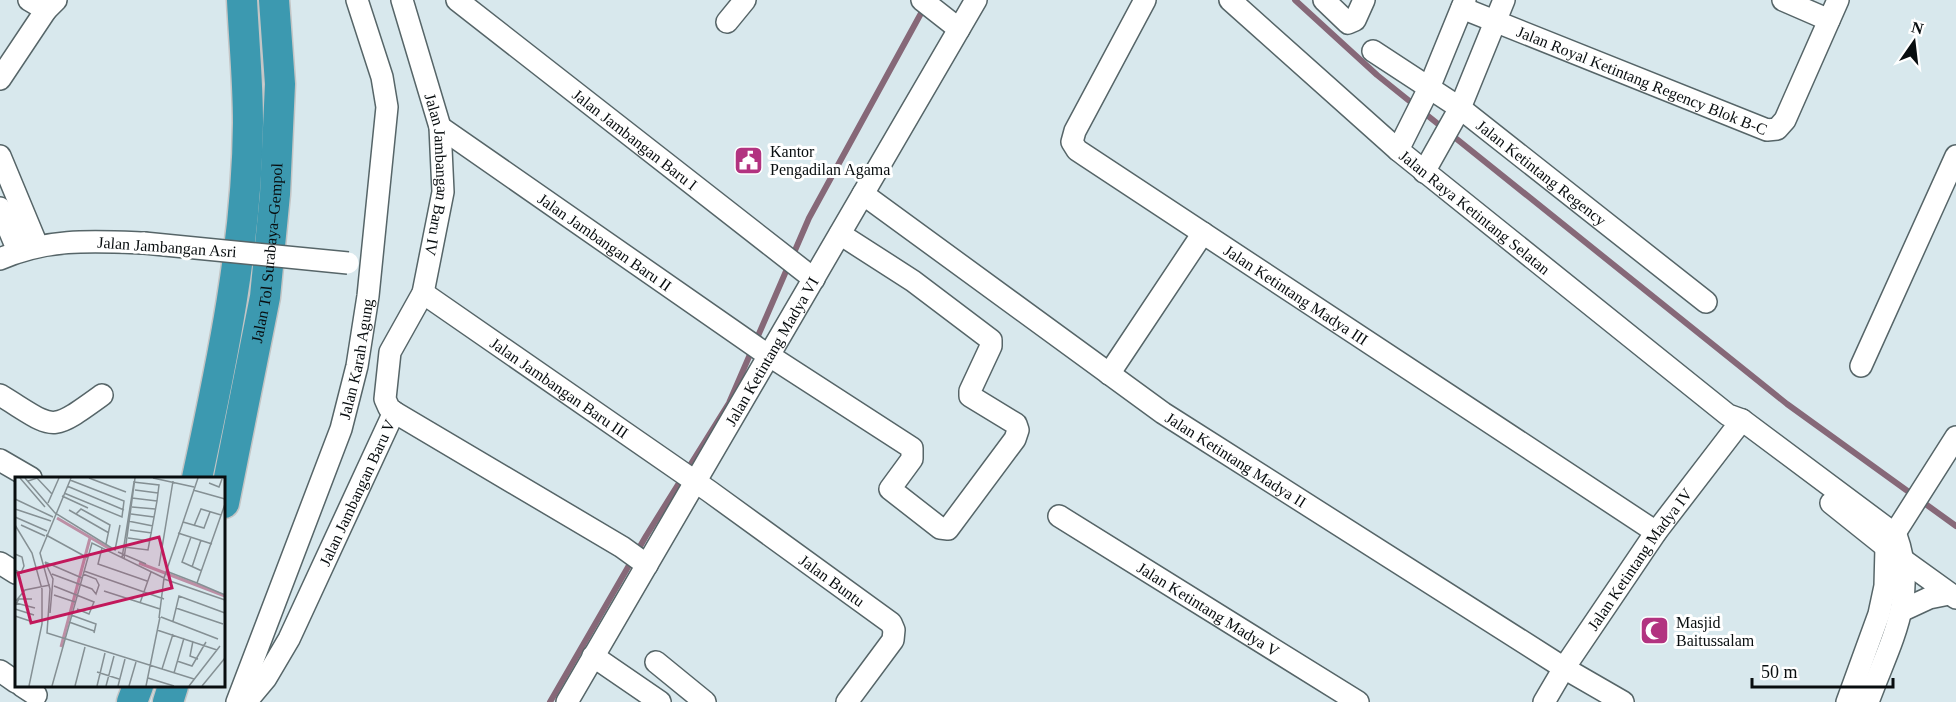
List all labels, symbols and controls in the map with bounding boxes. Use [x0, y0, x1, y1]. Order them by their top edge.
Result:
north arrow [1884, 12, 1944, 72]
text: N [1910, 18, 1926, 38]
street label: Jalan Royal Ketintang Regency Blok B-C [1515, 22, 1770, 138]
street label: Jalan Jambangan Baru I [569, 85, 701, 193]
street label: Jalan Jambangan Baru IV [422, 91, 452, 258]
street label: Jalan Ketintang Regency [1474, 116, 1610, 229]
place label: Kantor Pengadilan Agama [770, 143, 890, 179]
public building icon: Kantor Pengadilan Agama [733, 144, 765, 176]
street label: Jalan Raya Ketintang Selatan [1396, 146, 1554, 277]
street label: Jalan Tol Surabaya–Gempol [248, 162, 285, 344]
street label: Jalan Jambangan Baru II [535, 190, 675, 294]
street label: Jalan Jambangan Asri [97, 234, 238, 261]
street label: Jalan Ketintang Madya III [1221, 241, 1371, 348]
street label: Jalan Ketintang Madya VI [721, 274, 821, 429]
street label: Jalan Karah Agung [335, 297, 377, 421]
street label: Jalan Jambangan Baru III [487, 334, 632, 441]
street label: Jalan Ketintang Madya II [1163, 409, 1309, 510]
street label: Jalan Jambangan Baru V [316, 416, 398, 568]
inset map [15, 477, 225, 687]
street label: Jalan Ketintang Madya IV [1584, 484, 1695, 633]
street label: Jalan Buntu [796, 551, 868, 610]
street label: Jalan Ketintang Madya V [1134, 558, 1283, 660]
place label: Masjid Baitussalam [1676, 614, 1755, 649]
mosque icon: Masjid Baitussalam [1639, 615, 1671, 647]
scale bar [1752, 651, 1893, 689]
text: 50 m [1761, 662, 1798, 682]

